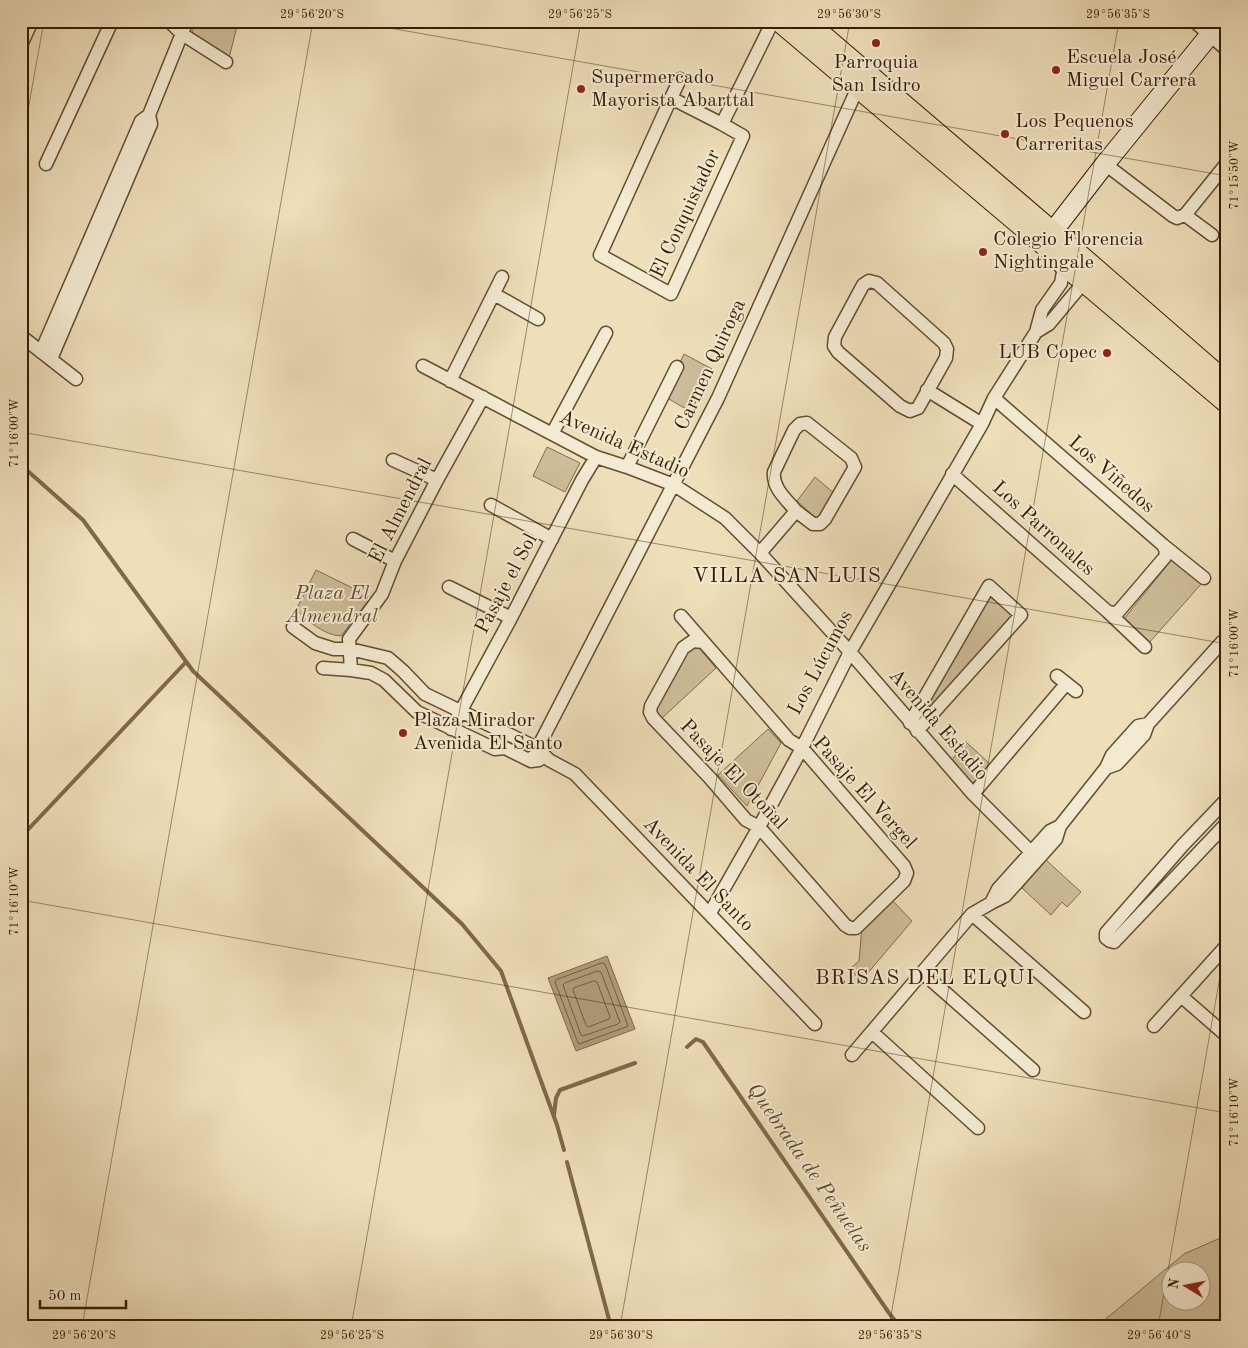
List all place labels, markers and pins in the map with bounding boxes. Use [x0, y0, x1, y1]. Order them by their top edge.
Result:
marker: Parroquia San Isidro [870, 37, 882, 49]
place label: Escuela José Miguel Carrera [1066, 48, 1197, 91]
place label: Parroquia San Isidro [831, 53, 921, 96]
marker: Escuela José Miguel Carrera [1050, 64, 1062, 76]
place label: Supermercado Mayorista Abarttal [591, 68, 755, 111]
marker: Supermercado Mayorista Abarttal [575, 83, 587, 95]
place label: Los Pequenos Carreritas [1015, 112, 1134, 155]
marker: Los Pequenos Carreritas [999, 128, 1011, 140]
place label: Colegio Florencia Nightingale [993, 230, 1144, 273]
marker: Colegio Florencia Nightingale [977, 246, 989, 258]
place label: LUB Copec [998, 343, 1097, 363]
marker: LUB Copec [1101, 347, 1113, 359]
place label: Plaza Mirador Avenida El Santo [413, 711, 563, 754]
marker: Plaza Mirador Avenida El Santo [397, 727, 409, 739]

